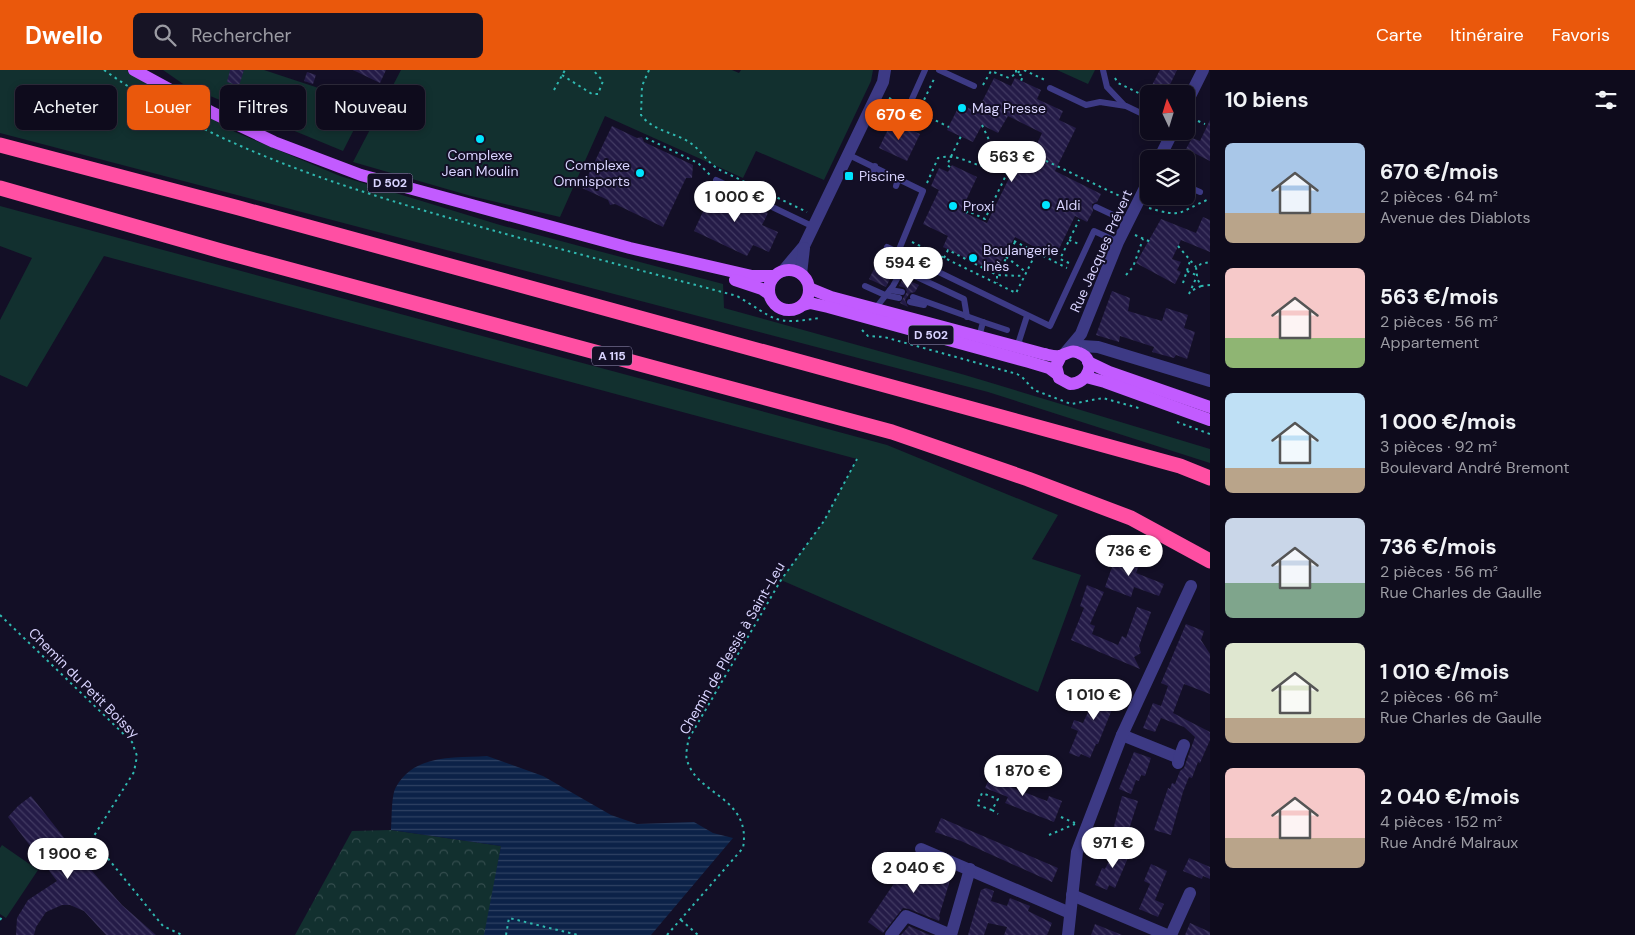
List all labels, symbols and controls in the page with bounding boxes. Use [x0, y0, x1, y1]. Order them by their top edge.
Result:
search box [133, 13, 483, 58]
text: Dwello [25, 20, 103, 51]
icon: search [151, 21, 179, 49]
text: Rechercher [191, 23, 292, 48]
text: Carte [1376, 23, 1422, 47]
text: Itinéraire [1450, 23, 1524, 47]
text: Favoris [1552, 23, 1610, 47]
chip: Acheter [15, 85, 117, 130]
chip: Louer [127, 85, 210, 130]
chip: Filtres [220, 85, 306, 130]
chip: Nouveau [316, 85, 425, 130]
north arrow [1140, 85, 1195, 140]
map controls [1140, 85, 1195, 205]
text: 10 biens [1225, 86, 1309, 114]
icon: filters [1592, 86, 1620, 114]
pin: 670 € [864, 98, 934, 141]
place label: Mag Presse [972, 99, 1046, 117]
marker: Mag Presse [956, 102, 968, 114]
text: 670 € [876, 104, 922, 125]
marker: Complexe Jean Moulin [474, 133, 486, 145]
pin: 563 € [977, 140, 1047, 183]
place label: Complexe Jean Moulin [442, 146, 518, 180]
text: 563 € [989, 146, 1035, 167]
button: layers [1140, 150, 1195, 205]
place label: Complexe Omnisports [554, 156, 630, 190]
text: 670 €/mois [1380, 158, 1499, 186]
icon: home [1265, 163, 1325, 223]
marker: Complexe Omnisports [634, 167, 646, 179]
place label: Piscine [859, 167, 905, 185]
marker: Piscine [843, 170, 855, 182]
road number: D 502 [368, 174, 412, 192]
pin: 1 000 € [689, 180, 781, 223]
text: 1 000 € [705, 186, 765, 207]
text: 2 pièces · 64 m² [1380, 186, 1498, 207]
street label: Rue Jacques Prévert [1066, 187, 1136, 315]
place label: Aldi [1056, 196, 1081, 214]
place label: Proxi [963, 197, 994, 215]
marker: Aldi [1040, 199, 1052, 211]
marker: Proxi [947, 200, 959, 212]
text: Avenue des Diablots [1380, 207, 1531, 228]
place label: Boulangerie Inès [983, 241, 1059, 275]
pin: 594 € [873, 246, 943, 289]
text: 594 € [885, 252, 931, 273]
marker: Boulangerie Inès [967, 252, 979, 264]
text: 563 €/mois [1380, 283, 1499, 311]
icon: home [1265, 288, 1325, 348]
text: 2 pièces · 56 m² [1380, 311, 1498, 332]
road number: D 502 [908, 326, 954, 344]
text: Appartement [1380, 332, 1479, 353]
road number: A 115 [592, 346, 632, 366]
text: 1 000 €/mois [1380, 408, 1517, 436]
icon: home [1265, 413, 1325, 473]
text: 3 pièces · 92 m² [1380, 436, 1497, 457]
text: Boulevard André Bremont [1380, 457, 1570, 478]
text: 736 €/mois [1380, 533, 1497, 561]
pin: 736 € [1094, 534, 1164, 577]
icon: home [1265, 538, 1325, 598]
text: 736 € [1107, 540, 1151, 561]
street label: Chemin de Plessis à Saint-Leu [675, 559, 789, 737]
text: 2 pièces · 56 m² [1380, 561, 1498, 582]
text: Rue Charles de Gaulle [1380, 582, 1542, 603]
street label: Chemin du Petit Boissy [25, 624, 143, 742]
text: 1 010 €/mois [1380, 658, 1509, 686]
icon: home [1265, 663, 1325, 723]
pin: 1 010 € [1048, 678, 1140, 721]
text: 1 010 € [1067, 684, 1121, 705]
text: 2 pièces · 66 m² [1380, 686, 1498, 707]
text: Rue Charles de Gaulle [1380, 707, 1542, 728]
pin: 1 870 € [977, 754, 1069, 797]
text: 1 870 € [995, 760, 1051, 781]
text: 2 040 €/mois [1380, 783, 1520, 811]
icon: home [1265, 788, 1325, 848]
text: 4 pièces · 152 m² [1380, 811, 1502, 832]
pin: 971 € [1078, 826, 1148, 869]
text: 971 € [1092, 832, 1134, 853]
text: Rue André Malraux [1380, 832, 1518, 853]
pin: 1 900 € [22, 838, 114, 880]
text: 1 900 € [39, 843, 97, 864]
pin: 2 040 € [868, 852, 960, 894]
text: 2 040 € [883, 857, 945, 878]

